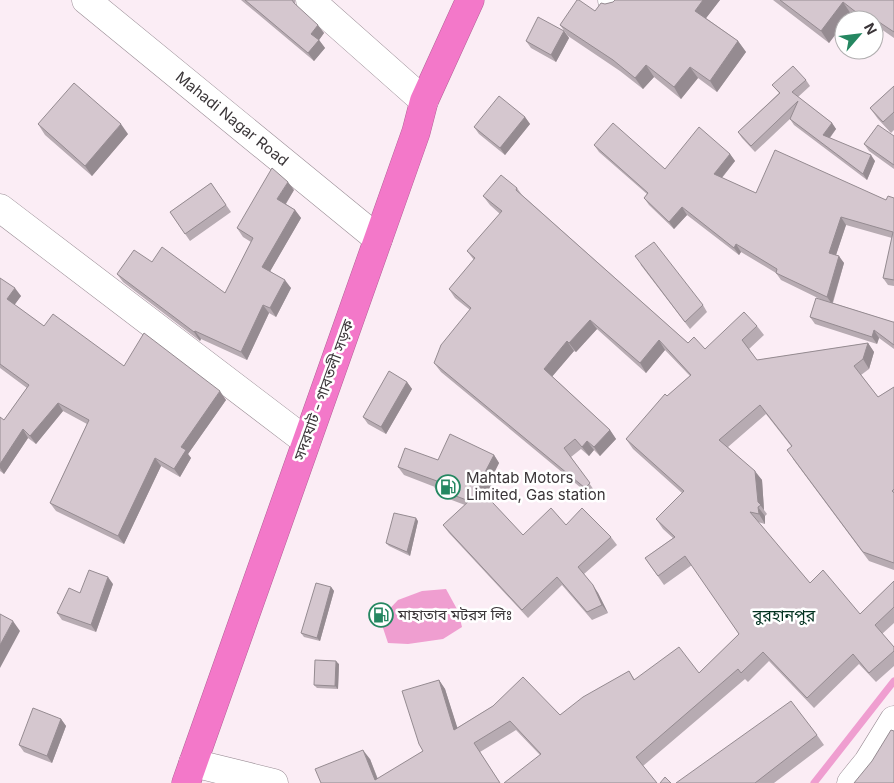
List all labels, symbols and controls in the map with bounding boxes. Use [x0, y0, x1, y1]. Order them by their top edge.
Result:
north arrow [834, 10, 884, 60]
text: N [861, 20, 881, 37]
street label: Mahadi Nagar Road [172, 67, 293, 170]
street label: সদরঘাট - গাবতলী সড়ক [289, 316, 358, 464]
place label: Mahtab Motors Limited, Gas station [466, 468, 606, 504]
fuel station icon: Mahtab Motors Limited, Gas station [435, 474, 461, 500]
fuel station icon: মাহাতাব মটরস লিঃ [368, 602, 394, 628]
place label: মাহাতাব মটরস লিঃ [397, 605, 512, 624]
district label: বুরহানপুর [752, 605, 816, 625]

